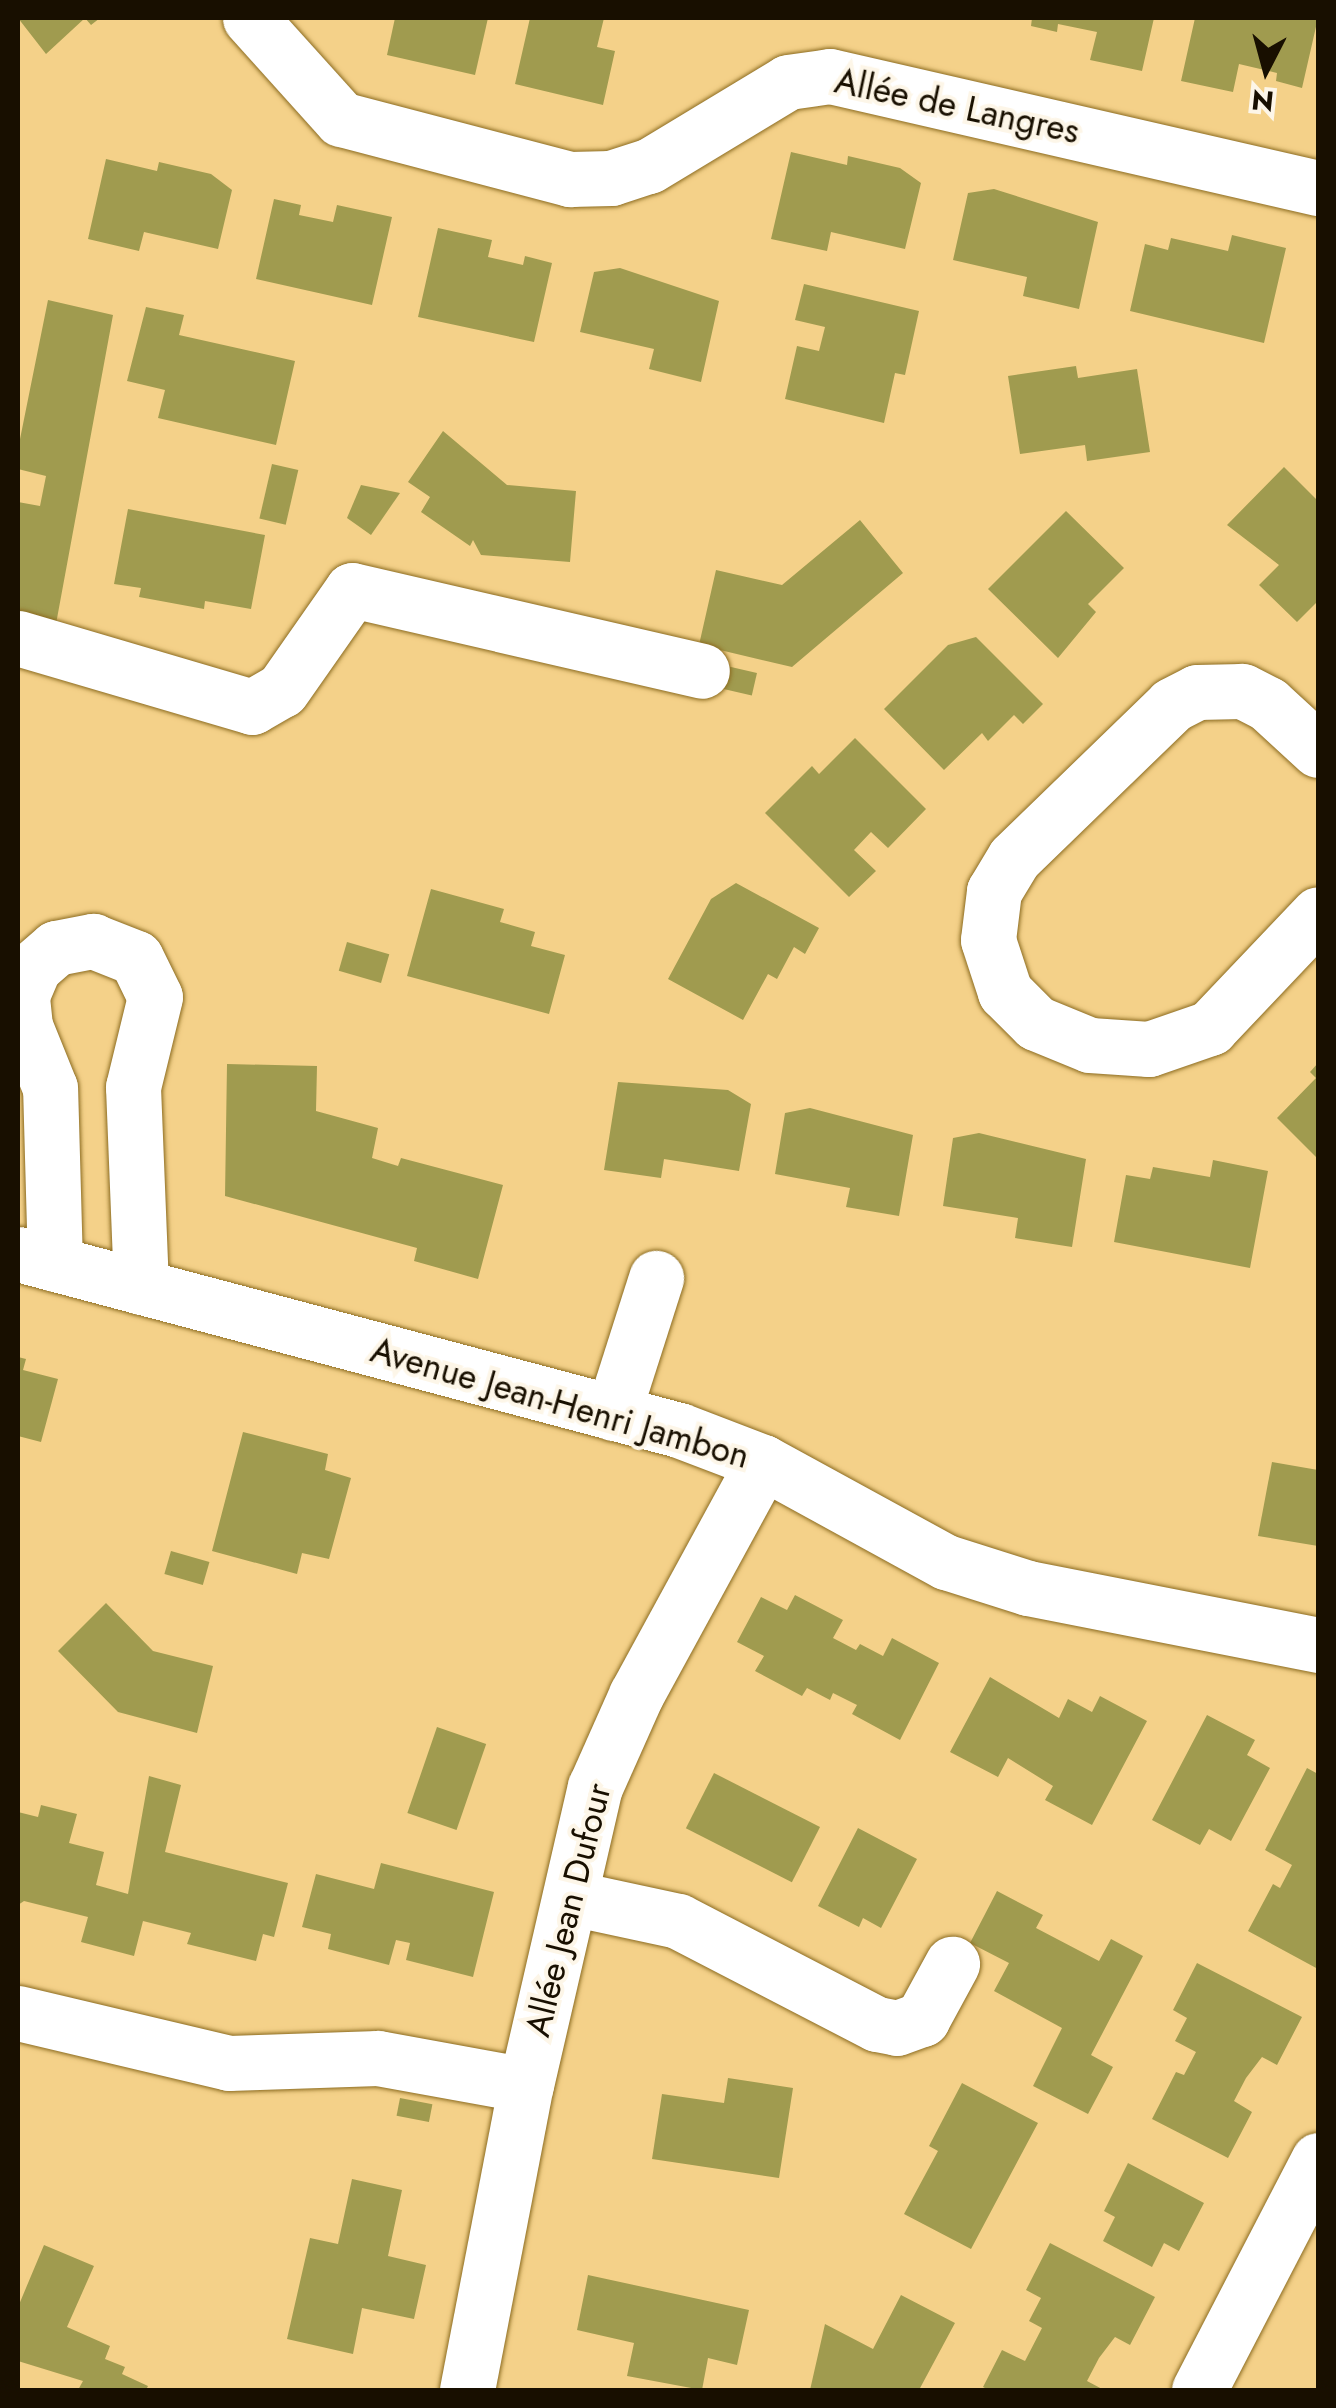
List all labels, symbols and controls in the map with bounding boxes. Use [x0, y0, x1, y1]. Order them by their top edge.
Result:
north arrow [1216, 20, 1316, 120]
street label: Allée de Langres [831, 60, 1083, 152]
text: N [1250, 79, 1276, 122]
street label: Avenue Jean-Henri Jambon [366, 1329, 754, 1477]
street label: Allée Jean Dufour [516, 1779, 620, 2041]

